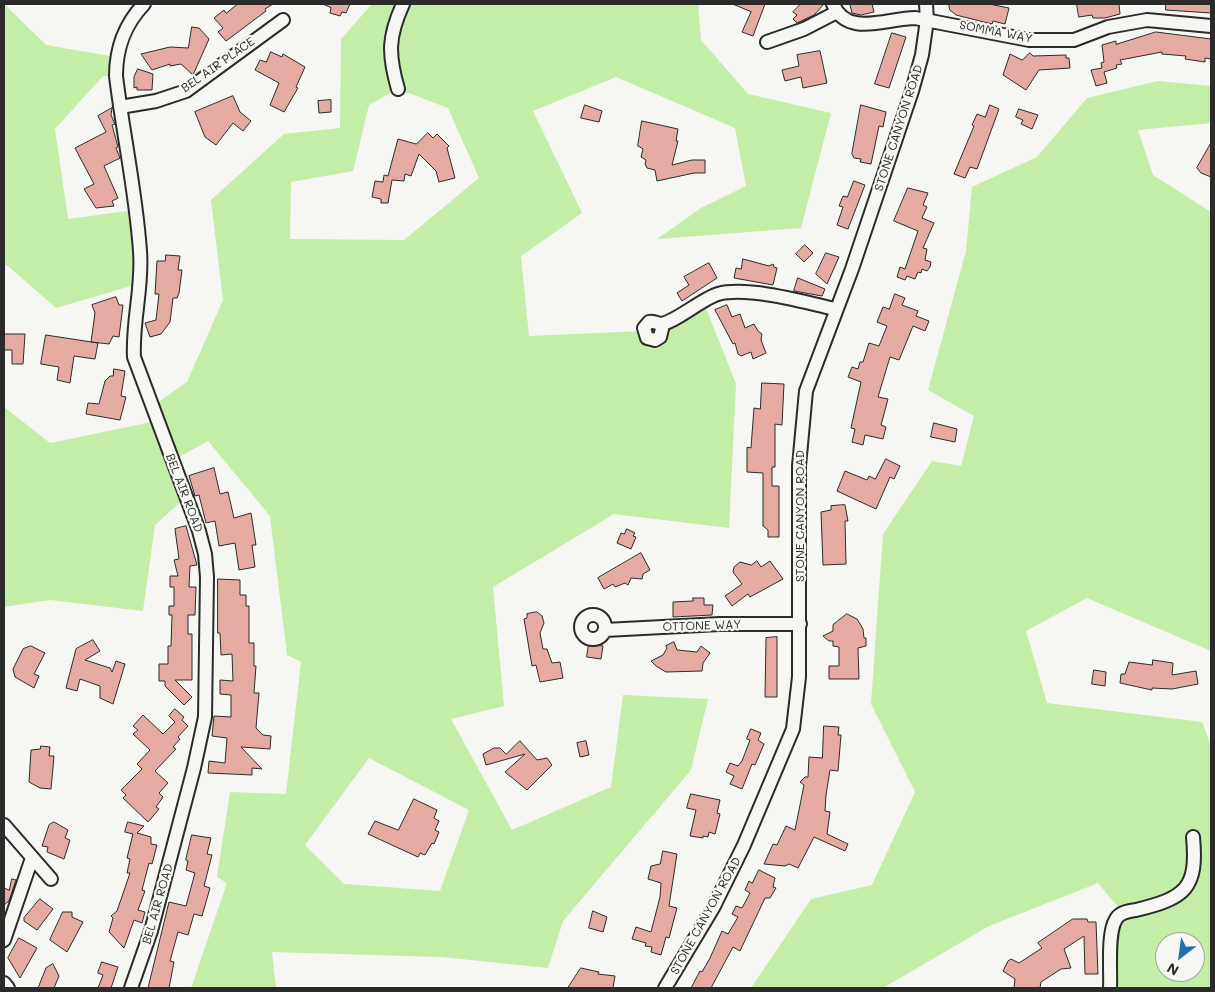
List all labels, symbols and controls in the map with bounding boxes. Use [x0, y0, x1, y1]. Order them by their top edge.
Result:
street label: SOMMA WAY [958, 18, 1034, 46]
street label: BEL AIR PLACE [179, 34, 257, 96]
street label: STONE CANYON ROAD [872, 63, 926, 193]
street label: STONE CANYON ROAD [793, 450, 807, 582]
street label: BEL AIR ROAD [162, 452, 206, 534]
street label: OTTONE WAY [662, 617, 742, 635]
street label: STONE CANYON ROAD [668, 855, 744, 977]
street label: BEL AIR ROAD [140, 862, 176, 946]
north arrow [1155, 932, 1205, 982]
text: N [1163, 959, 1182, 980]

